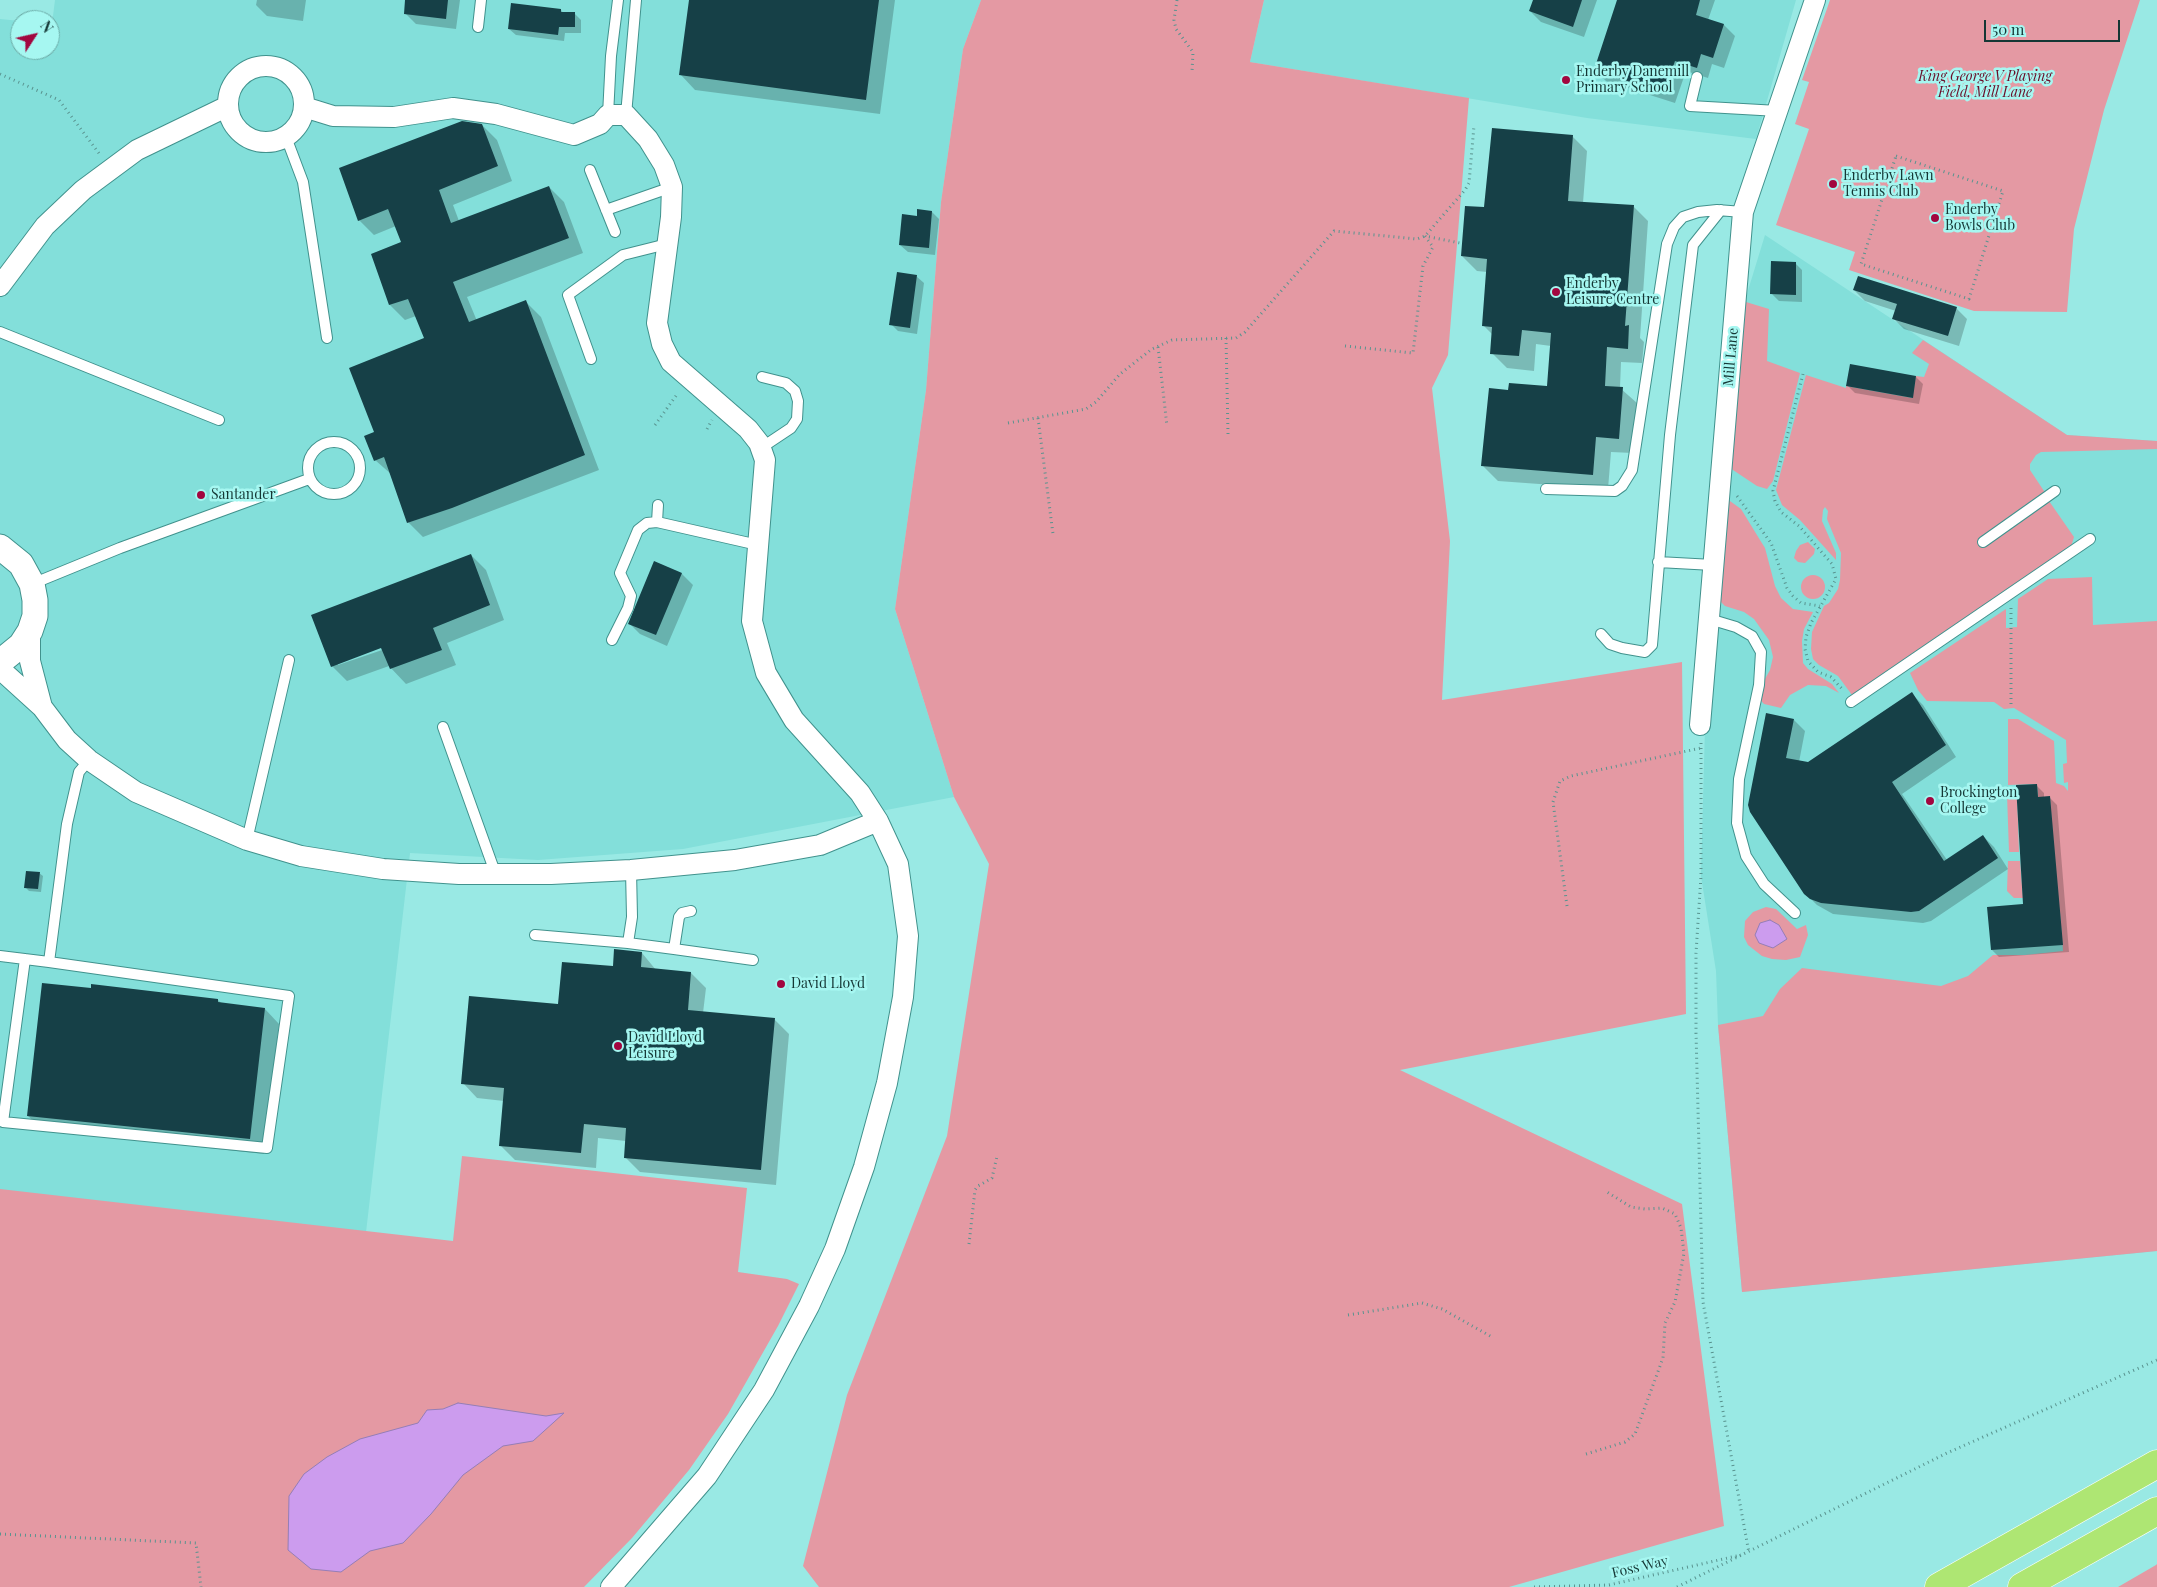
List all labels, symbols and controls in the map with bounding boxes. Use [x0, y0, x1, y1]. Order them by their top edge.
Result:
north arrow [10, 10, 60, 60]
scale bar [1987, 10, 2123, 42]
text: N [36, 17, 58, 36]
text: 50 m [1992, 19, 2024, 39]
place label: Enderby Danemill Primary School [1576, 64, 1689, 96]
park label: King George V Playing Field, Mill Lane [1918, 69, 2052, 102]
marker: Enderby Danemill Primary School [1560, 74, 1572, 86]
place label: Enderby Lawn Tennis Club [1843, 168, 1934, 200]
marker: Enderby Lawn Tennis Club [1827, 178, 1839, 190]
place label: Enderby Bowls Club [1945, 202, 2015, 234]
marker: Enderby Bowls Club [1929, 212, 1941, 224]
place label: Enderby Leisure Centre [1566, 276, 1659, 308]
marker: Enderby Leisure Centre [1550, 286, 1562, 298]
street label: Mill Lane [1720, 327, 1742, 387]
place label: Santander [211, 487, 276, 503]
marker: Santander [195, 489, 207, 501]
place label: Brockington College [1940, 785, 2017, 818]
marker: Brockington College [1924, 795, 1936, 807]
place label: David Lloyd [791, 976, 865, 992]
marker: David Lloyd [775, 978, 787, 990]
place label: David Lloyd Leisure [628, 1030, 702, 1062]
marker: David Lloyd Leisure [612, 1040, 624, 1052]
street label: Foss Way [1610, 1552, 1670, 1582]

